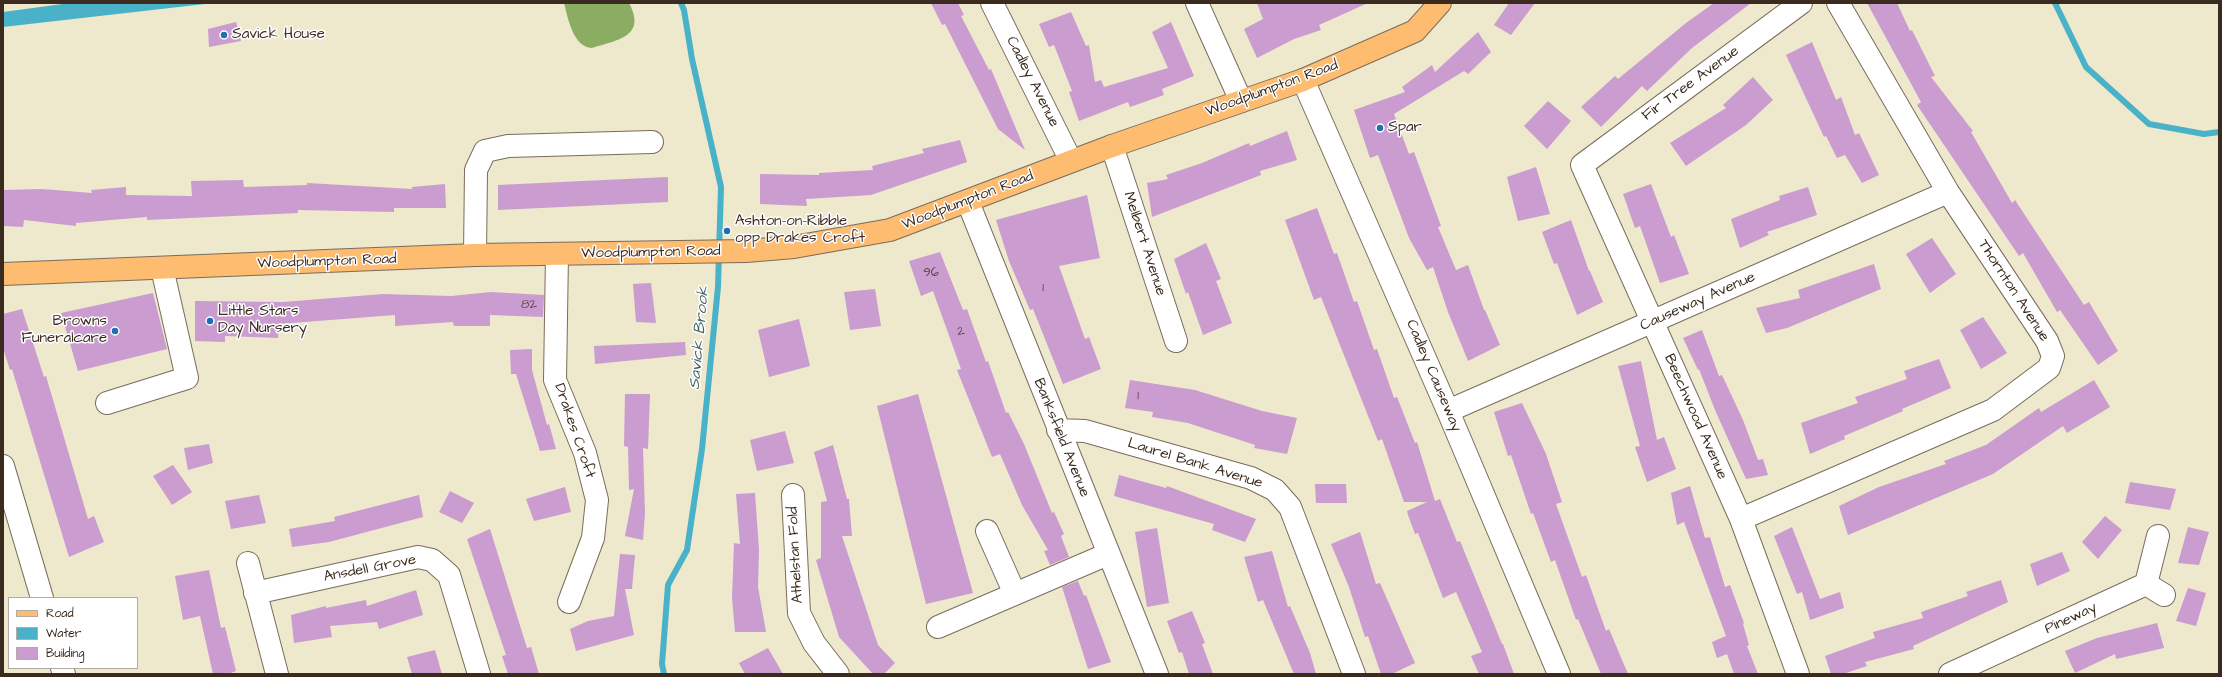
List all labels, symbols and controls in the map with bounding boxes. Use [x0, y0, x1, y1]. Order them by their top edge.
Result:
place label: Savick House [232, 26, 325, 44]
marker: Savick House [219, 30, 229, 40]
street label: Cadley Avenue [1001, 34, 1063, 130]
street label: Fir Tree Avenue [1639, 43, 1743, 125]
street label: Woodplumpton Road [1203, 57, 1341, 121]
place label: Spar [1388, 119, 1422, 137]
marker: Spar [1375, 123, 1385, 133]
street label: Woodplumpton Road [900, 168, 1036, 234]
street label: Melbert Avenue [1119, 190, 1169, 298]
place label: Ashton-on-Ribble opp Drakes Croft [735, 213, 865, 248]
marker: Ashton-on-Ribble opp Drakes Croft [722, 226, 732, 236]
street label: Thornton Avenue [1973, 237, 2053, 345]
street label: Woodplumpton Road [581, 243, 721, 263]
street label: Woodplumpton Road [257, 251, 397, 273]
house number: 96 [923, 265, 939, 281]
street label: Causeway Avenue [1638, 269, 1758, 335]
house number: 1 [1042, 280, 1044, 296]
water label: Savick Brook [686, 286, 714, 390]
house number: 82 [521, 297, 537, 313]
place label: Little Stars Day Nursery [218, 303, 307, 338]
place label: Browns Funeralcare [22, 313, 107, 348]
marker: Little Stars Day Nursery [205, 316, 215, 326]
street label: Cadley Causeway [1401, 317, 1465, 435]
house number: 2 [957, 324, 965, 340]
marker: Browns Funeralcare [110, 326, 120, 336]
street label: Beechwood Avenue [1659, 352, 1731, 482]
street label: Banksfield Avenue [1029, 376, 1093, 500]
street label: Drakes Croft [549, 381, 599, 481]
house number: 1 [1137, 388, 1139, 404]
street label: Laurel Bank Avenue [1125, 435, 1265, 493]
street label: Athelstan Fold [784, 506, 808, 604]
street label: Ansdell Grove [322, 551, 418, 587]
legend [8, 597, 138, 669]
street label: Pineway [2042, 599, 2100, 639]
text: Road [46, 605, 74, 622]
text: Water [46, 625, 81, 642]
text: Building [46, 645, 84, 662]

